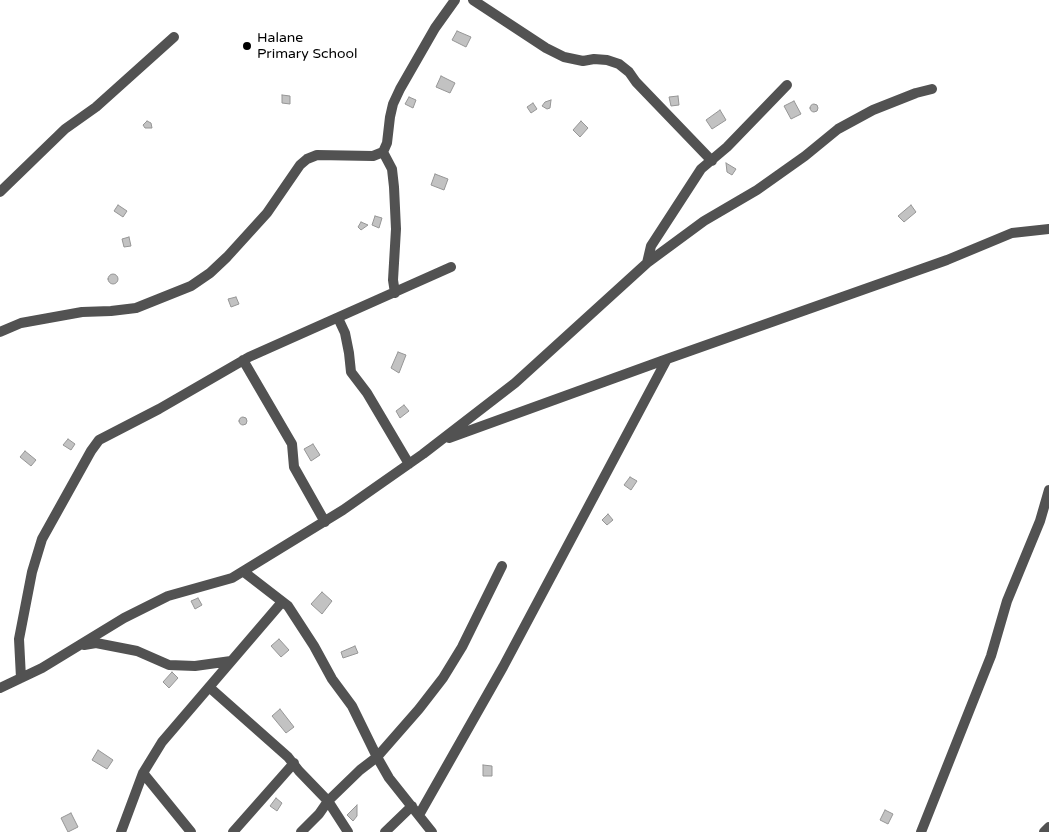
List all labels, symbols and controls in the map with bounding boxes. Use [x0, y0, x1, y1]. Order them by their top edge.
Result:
place label: Halane Primary School [257, 30, 358, 62]
marker: Halane Primary School [241, 40, 253, 52]

